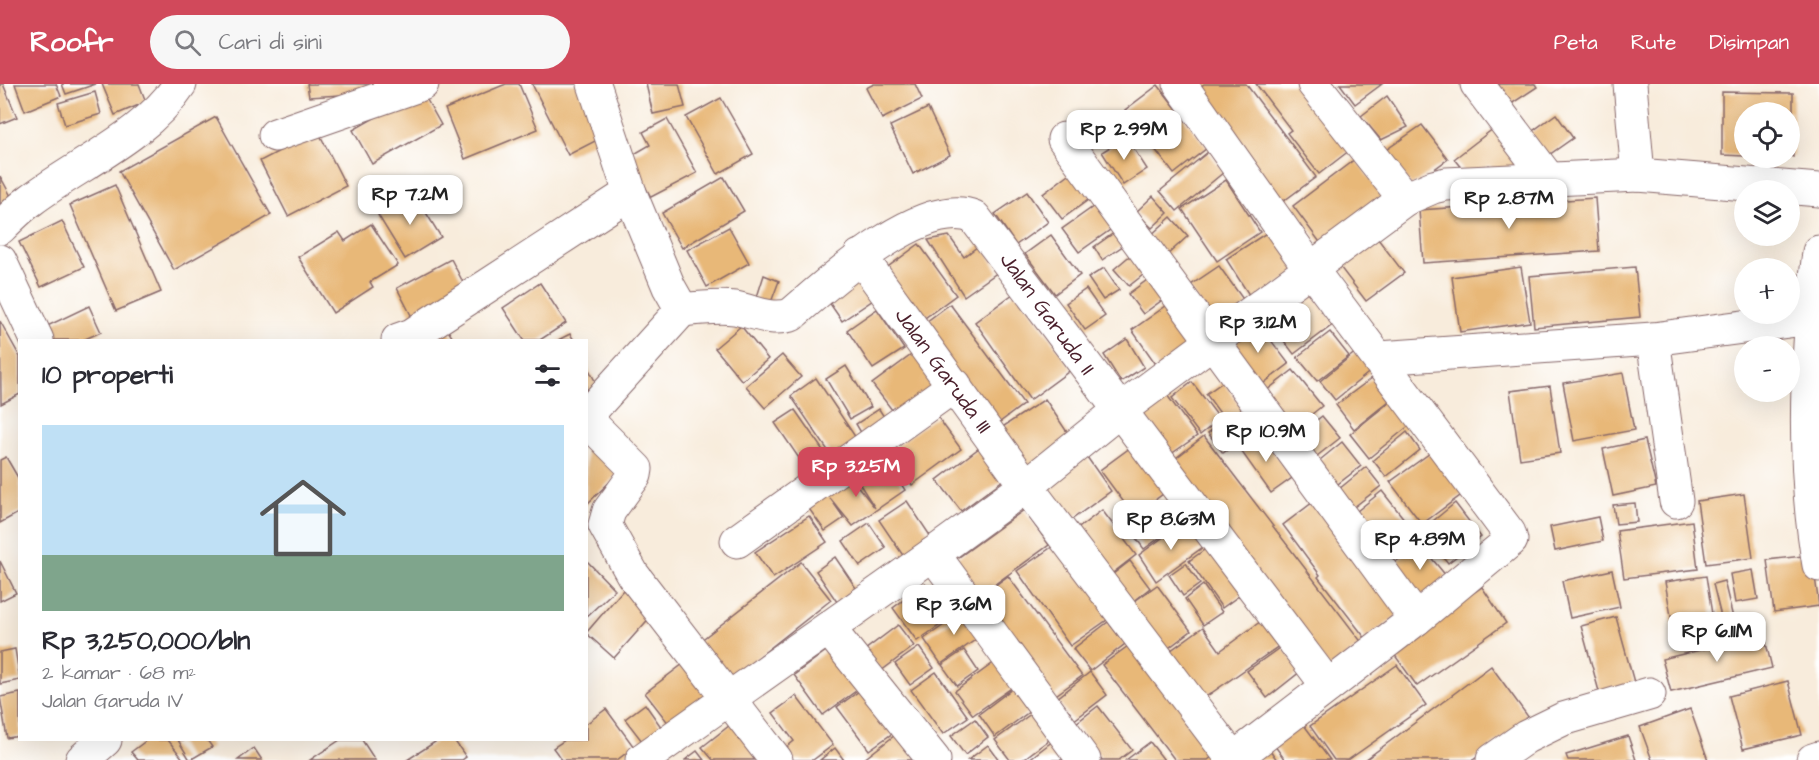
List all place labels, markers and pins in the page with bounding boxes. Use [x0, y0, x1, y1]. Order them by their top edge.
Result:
pin: Rp 2.99M [1062, 110, 1186, 161]
pin: Rp 7.2M [355, 175, 465, 226]
pin: Rp 2.87M [1447, 179, 1571, 230]
pin: Rp 3.12M [1196, 303, 1320, 354]
pin: Rp 10.9M [1204, 412, 1328, 463]
pin: Rp 3.25M [794, 447, 918, 498]
pin: Rp 8.63M [1109, 500, 1233, 551]
pin: Rp 4.89M [1358, 520, 1482, 571]
pin: Rp 3.6M [899, 585, 1009, 636]
pin: Rp 6.11M [1655, 612, 1779, 663]

